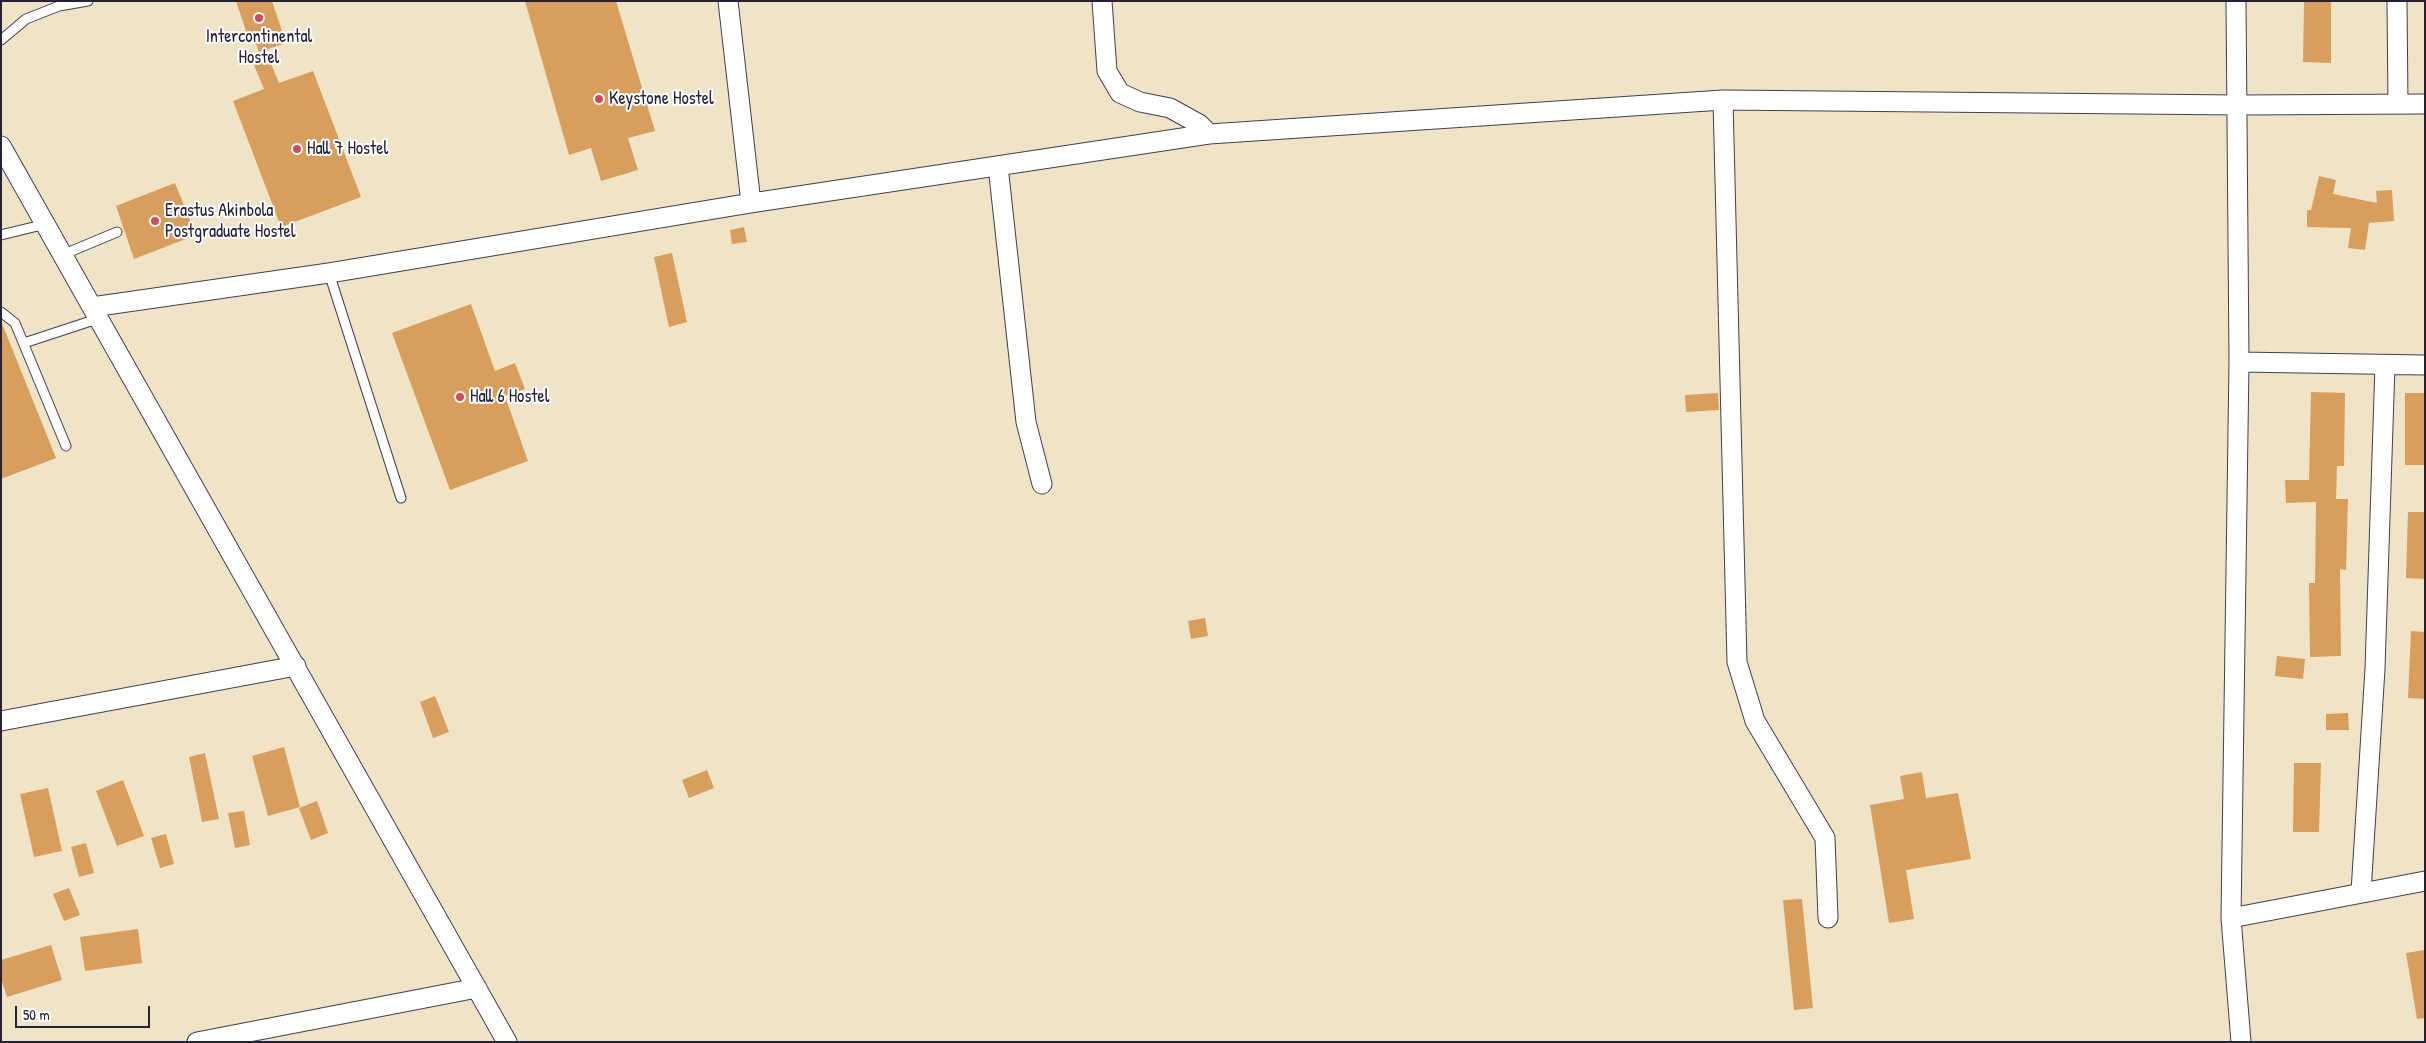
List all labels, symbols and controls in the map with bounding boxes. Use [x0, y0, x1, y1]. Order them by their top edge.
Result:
marker: Intercontinental Hostel [253, 12, 265, 24]
place label: Intercontinental Hostel [206, 26, 312, 68]
place label: Keystone Hostel [609, 88, 714, 110]
marker: Keystone Hostel [593, 93, 605, 105]
place label: Hall 7 Hostel [307, 138, 388, 160]
marker: Hall 7 Hostel [291, 143, 303, 155]
place label: Erastus Akinbola Postgraduate Hostel [165, 200, 296, 242]
marker: Erastus Akinbola Postgraduate Hostel [149, 215, 161, 227]
place label: Hall 6 Hostel [470, 386, 549, 408]
marker: Hall 6 Hostel [454, 391, 466, 403]
scale bar [18, 996, 152, 1028]
text: 50 m [23, 1004, 50, 1025]

